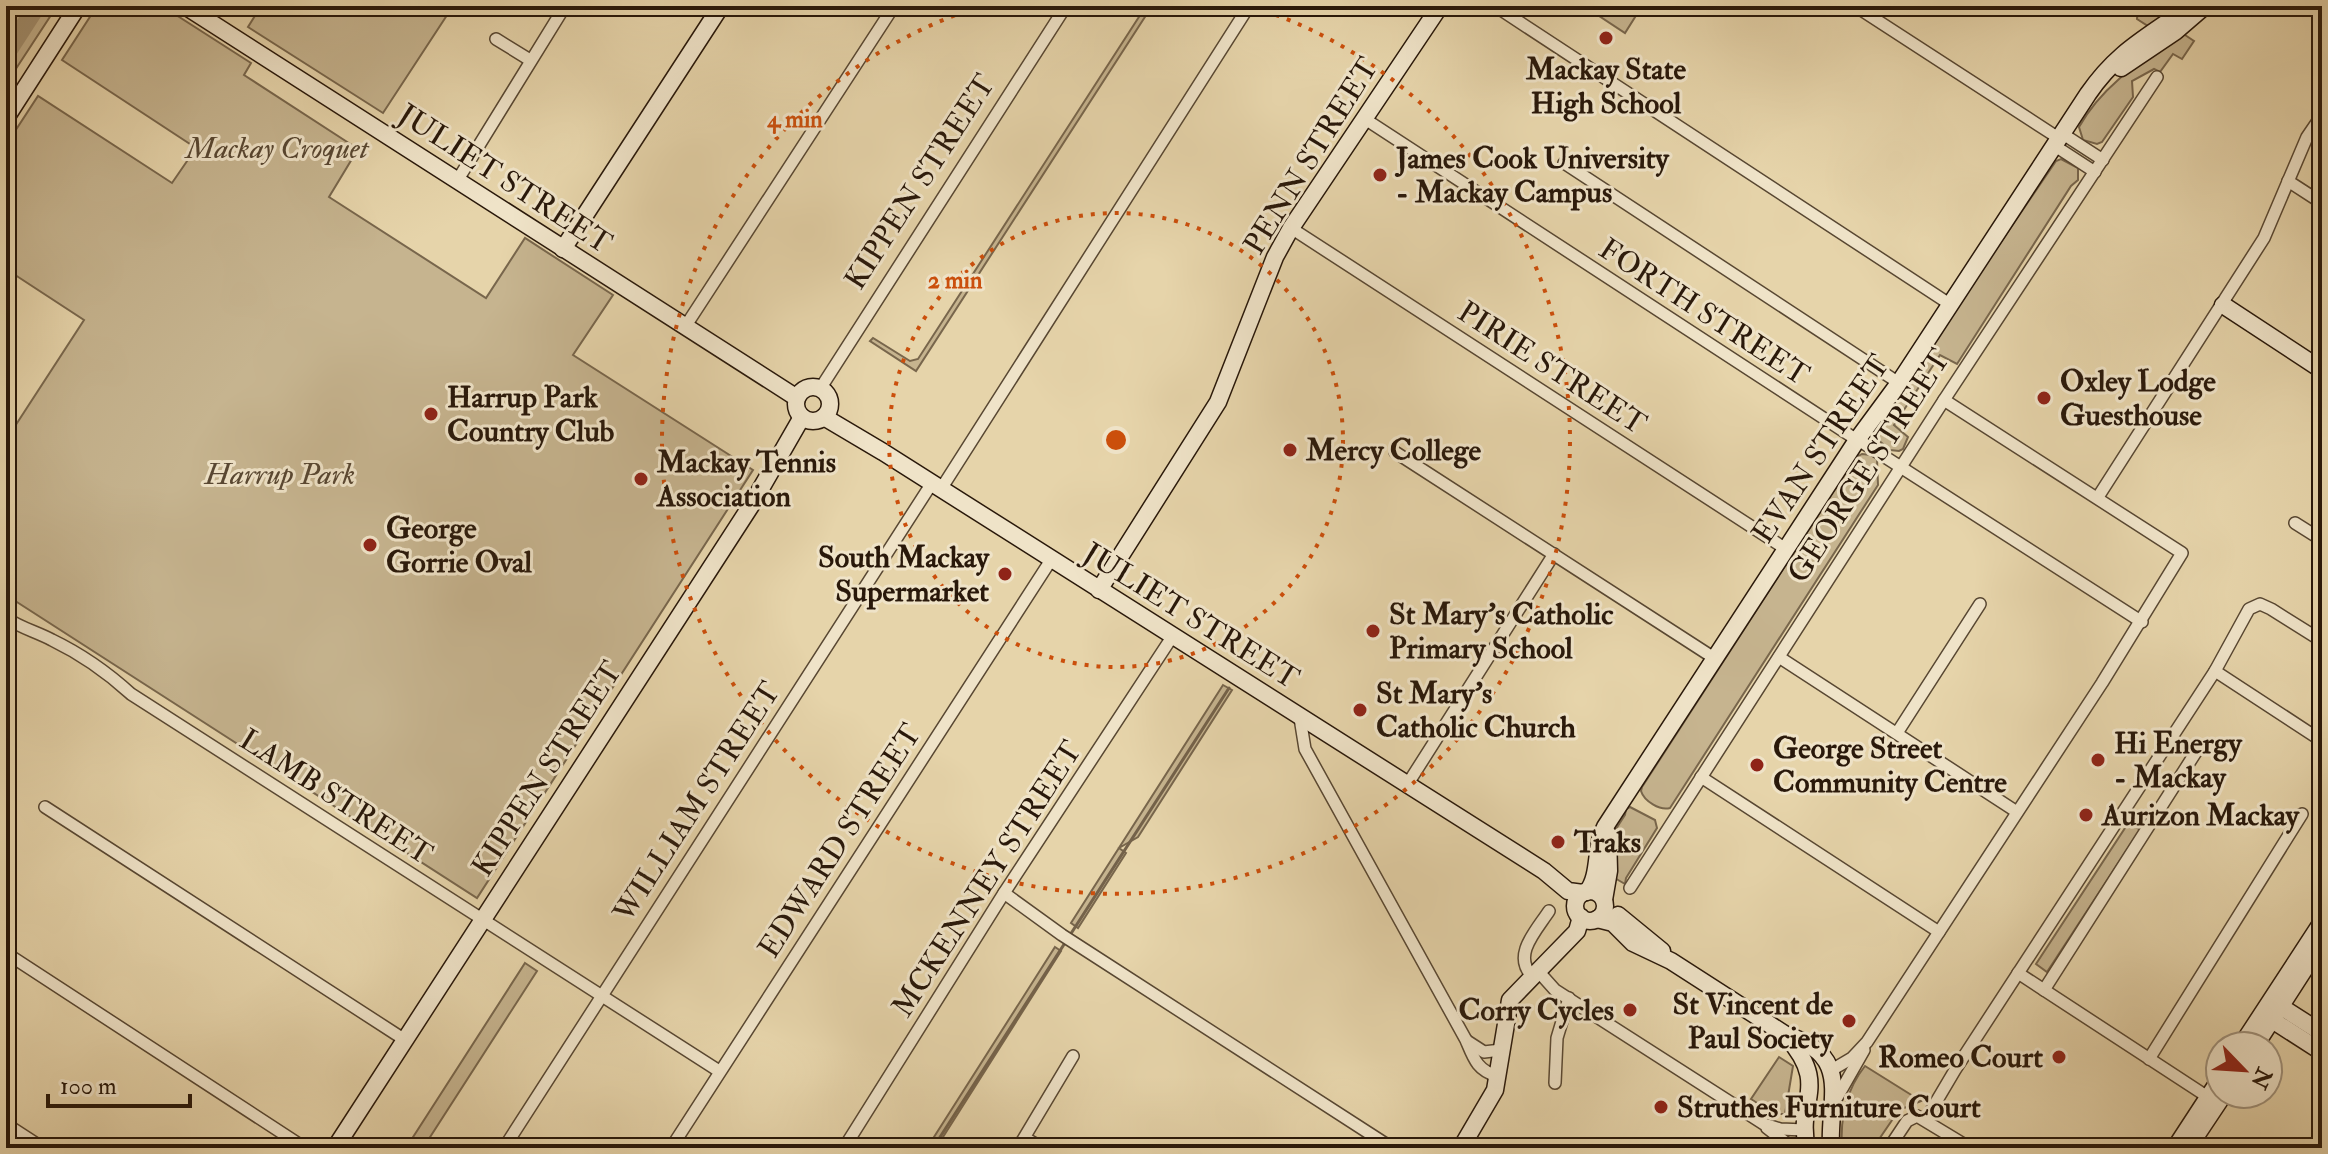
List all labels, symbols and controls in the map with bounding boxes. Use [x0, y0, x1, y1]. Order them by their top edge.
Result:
marker: Mackay State High School [1597, 29, 1615, 47]
street label: PENN STREET [1236, 51, 1386, 261]
place label: Mackay State High School [1525, 51, 1686, 122]
street label: KIPPEN STREET [837, 68, 1003, 296]
street label: JULIET STREET [390, 96, 619, 262]
text: 4 min [766, 104, 823, 135]
park label: Mackay Croquet [184, 130, 370, 167]
place label: James Cook University - Mackay Campus [1394, 140, 1671, 211]
marker: James Cook University - Mackay Campus [1371, 166, 1389, 184]
street label: FORTH STREET [1592, 230, 1816, 394]
text: 2 min [928, 265, 983, 296]
street label: PIRIE STREET [1451, 293, 1653, 443]
street label: GEORGE STREET [1780, 342, 1958, 590]
street label: EVAN STREET [1744, 348, 1898, 550]
place label: Oxley Lodge Guesthouse [2060, 363, 2216, 434]
place label: Harrup Park Country Club [447, 379, 615, 450]
marker: Oxley Lodge Guesthouse [2035, 389, 2053, 407]
marker: Harrup Park Country Club [422, 405, 440, 423]
centre of rings [1102, 426, 1130, 454]
place label: Mercy College [1305, 432, 1482, 469]
marker: Mercy College [1281, 441, 1299, 459]
place label: Mackay Tennis Association [655, 444, 836, 515]
park label: Harrup Park [203, 456, 355, 493]
marker: Mackay Tennis Association [632, 470, 650, 488]
place label: George Gorrie Oval [386, 510, 532, 581]
street label: JULIET STREET [1075, 534, 1306, 697]
marker: George Gorrie Oval [361, 536, 379, 554]
place label: South Mackay Supermarket [818, 539, 991, 610]
marker: South Mackay Supermarket [996, 565, 1014, 583]
place label: St Mary's Catholic Primary School [1389, 596, 1613, 667]
marker: St Mary's Catholic Primary School [1364, 622, 1382, 640]
street label: KIPPEN STREET [464, 655, 630, 883]
street label: WILLIAM STREET [605, 675, 788, 930]
place label: St Mary's Catholic Church [1376, 675, 1576, 746]
marker: St Mary's Catholic Church [1351, 701, 1369, 719]
street label: EDWARD STREET [751, 717, 929, 965]
street label: LAMB STREET [233, 721, 439, 873]
place label: Hi Energy - Mackay [2114, 725, 2244, 796]
place label: George Street Community Centre [1773, 730, 2007, 801]
street label: MCKENNEY STREET [884, 734, 1090, 1024]
marker: Hi Energy - Mackay [2089, 751, 2107, 769]
marker: George Street Community Centre [1748, 756, 1766, 774]
place label: Aurizon Mackay [2100, 797, 2301, 834]
marker: Aurizon Mackay [2077, 806, 2095, 824]
place label: Traks [1573, 824, 1641, 861]
marker: Traks [1549, 833, 1567, 851]
place label: St Vincent de Paul Society [1673, 986, 1835, 1057]
place label: Corry Cycles [1459, 992, 1614, 1029]
marker: Corry Cycles [1621, 1001, 1639, 1019]
marker: St Vincent de Paul Society [1840, 1012, 1858, 1030]
north arrow [2204, 1030, 2284, 1110]
place label: Romeo Court [1878, 1039, 2043, 1076]
marker: Romeo Court [2050, 1048, 2068, 1066]
scale bar [48, 1058, 190, 1108]
text: N [2244, 1062, 2278, 1093]
text: 100 m [60, 1071, 117, 1102]
place label: Struthes Furniture Court [1677, 1089, 1981, 1126]
marker: Struthes Furniture Court [1652, 1098, 1670, 1116]

